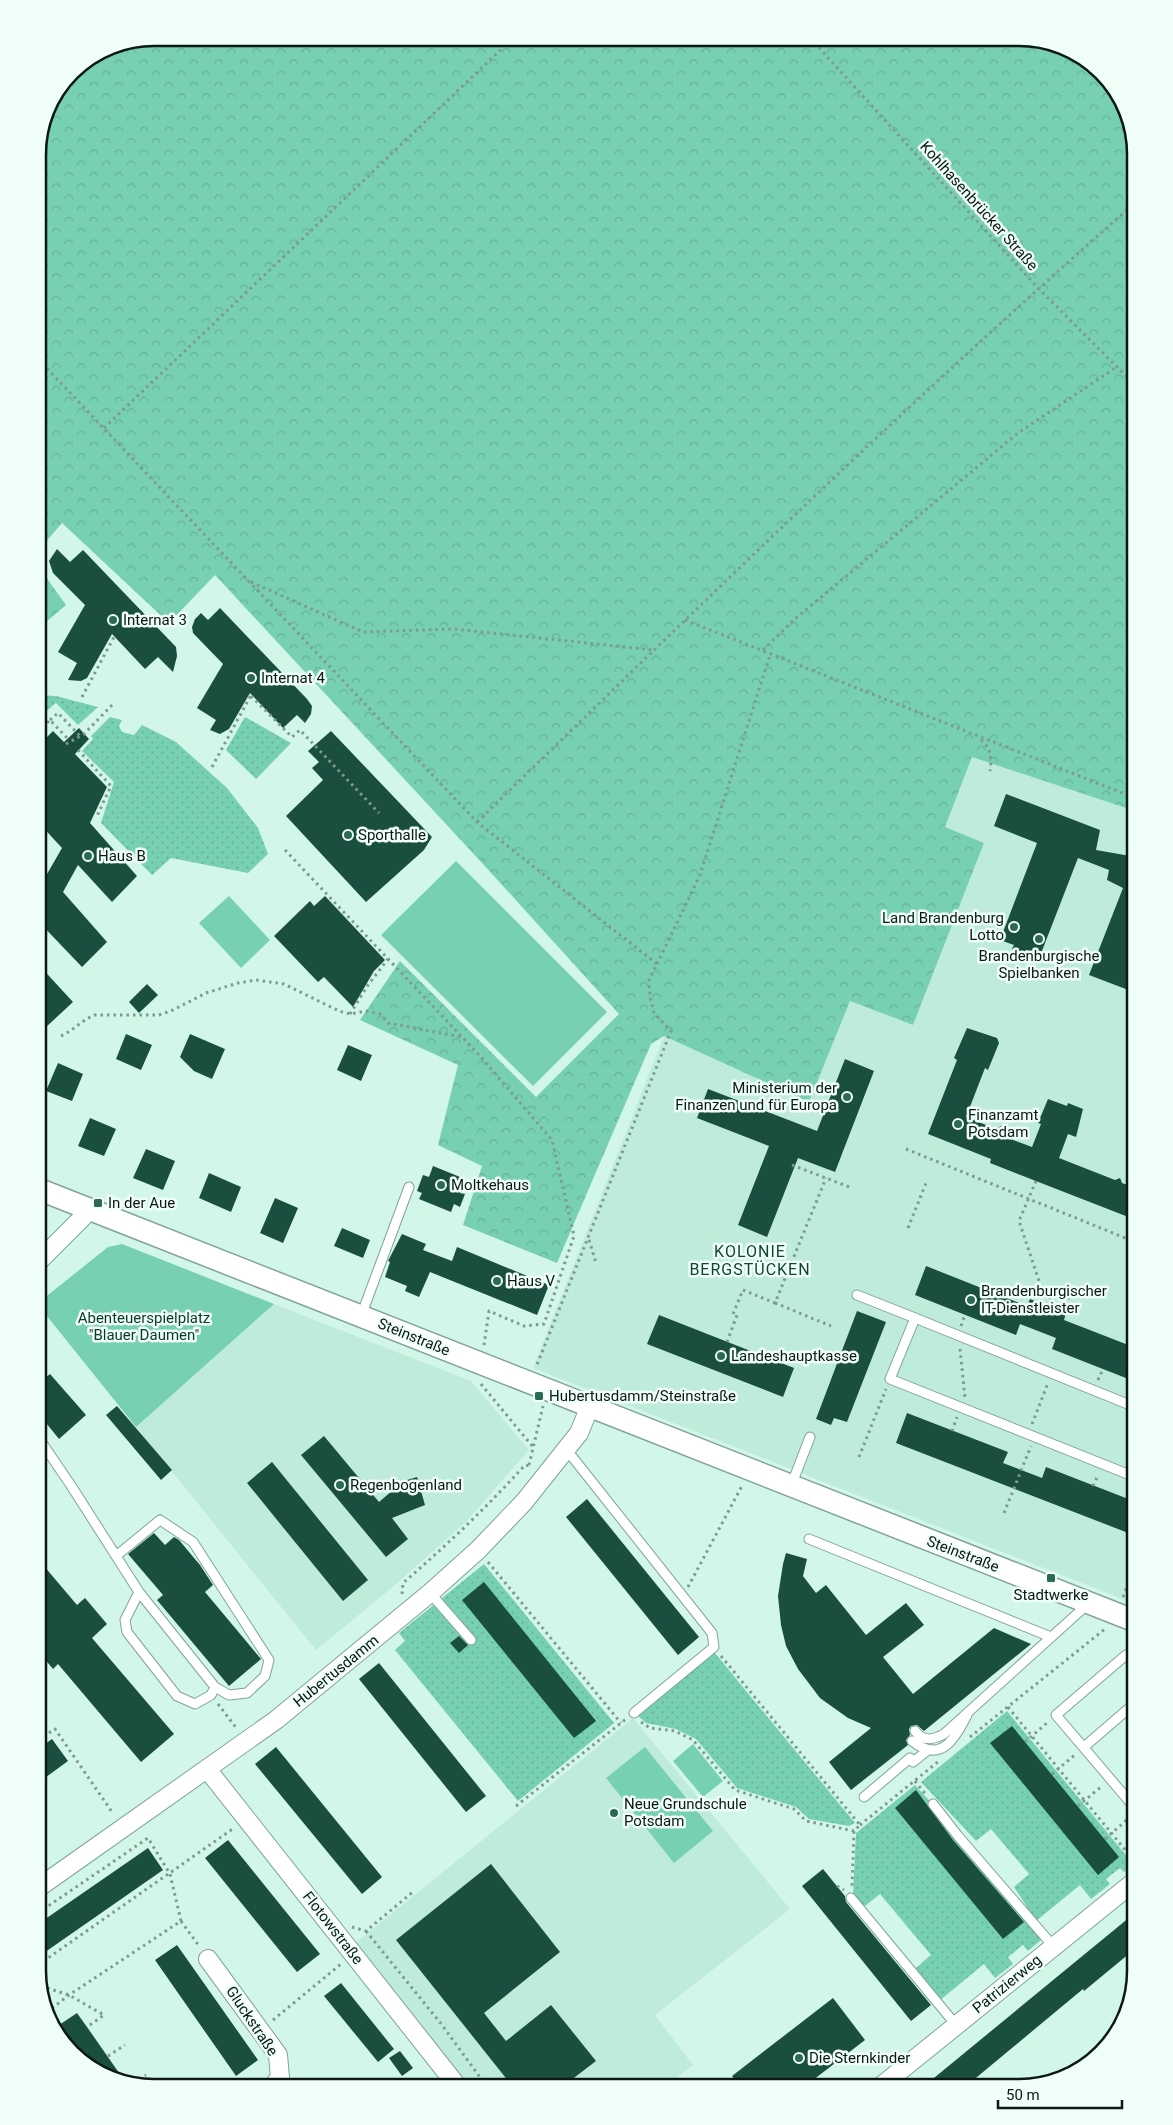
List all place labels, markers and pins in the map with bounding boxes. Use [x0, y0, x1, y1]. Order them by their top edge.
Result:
place label: Internat 3 [123, 611, 187, 629]
marker: Internat 3 [107, 614, 119, 626]
place label: Internat 4 [261, 669, 325, 687]
marker: Internat 4 [245, 672, 257, 684]
place label: Sporthalle [358, 826, 426, 844]
marker: Sporthalle [342, 829, 354, 841]
place label: Haus B [98, 847, 146, 865]
marker: Haus B [82, 850, 94, 862]
place label: Land Brandenburg Lotto [882, 909, 1004, 944]
marker: Land Brandenburg Lotto [1008, 921, 1020, 933]
marker: Brandenburgische Spielbanken [1033, 933, 1045, 945]
place label: Brandenburgische Spielbanken [979, 947, 1099, 982]
place label: Ministerium der Finanzen und für Europa [675, 1079, 837, 1114]
marker: Ministerium der Finanzen und für Europa [841, 1091, 853, 1103]
place label: Finanzamt Potsdam [968, 1106, 1038, 1141]
marker: Finanzamt Potsdam [952, 1118, 964, 1130]
place label: Moltkehaus [451, 1176, 529, 1194]
marker: Moltkehaus [435, 1179, 447, 1191]
place label: In der Aue [108, 1194, 175, 1212]
marker: In der Aue [92, 1197, 104, 1209]
place label: Haus V [507, 1272, 556, 1290]
marker: Haus V [491, 1275, 503, 1287]
place label: Brandenburgischer IT-Dienstleister [981, 1282, 1107, 1317]
marker: Brandenburgischer IT-Dienstleister [965, 1294, 977, 1306]
place label: Landeshauptkasse [731, 1347, 857, 1365]
marker: Landeshauptkasse [715, 1350, 727, 1362]
place label: Hubertusdamm/Steinstraße [549, 1387, 736, 1405]
marker: Hubertusdamm/Steinstraße [533, 1390, 545, 1402]
place label: Regenbogenland [350, 1476, 462, 1494]
marker: Regenbogenland [334, 1479, 346, 1491]
marker: Stadtwerke [1045, 1572, 1057, 1584]
place label: Stadtwerke [1013, 1586, 1089, 1604]
place label: Neue Grundschule Potsdam [624, 1795, 747, 1830]
marker: Neue Grundschule Potsdam [608, 1807, 620, 1819]
place label: Die Sternkinder [809, 2049, 910, 2067]
marker: Die Sternkinder [793, 2052, 805, 2064]

